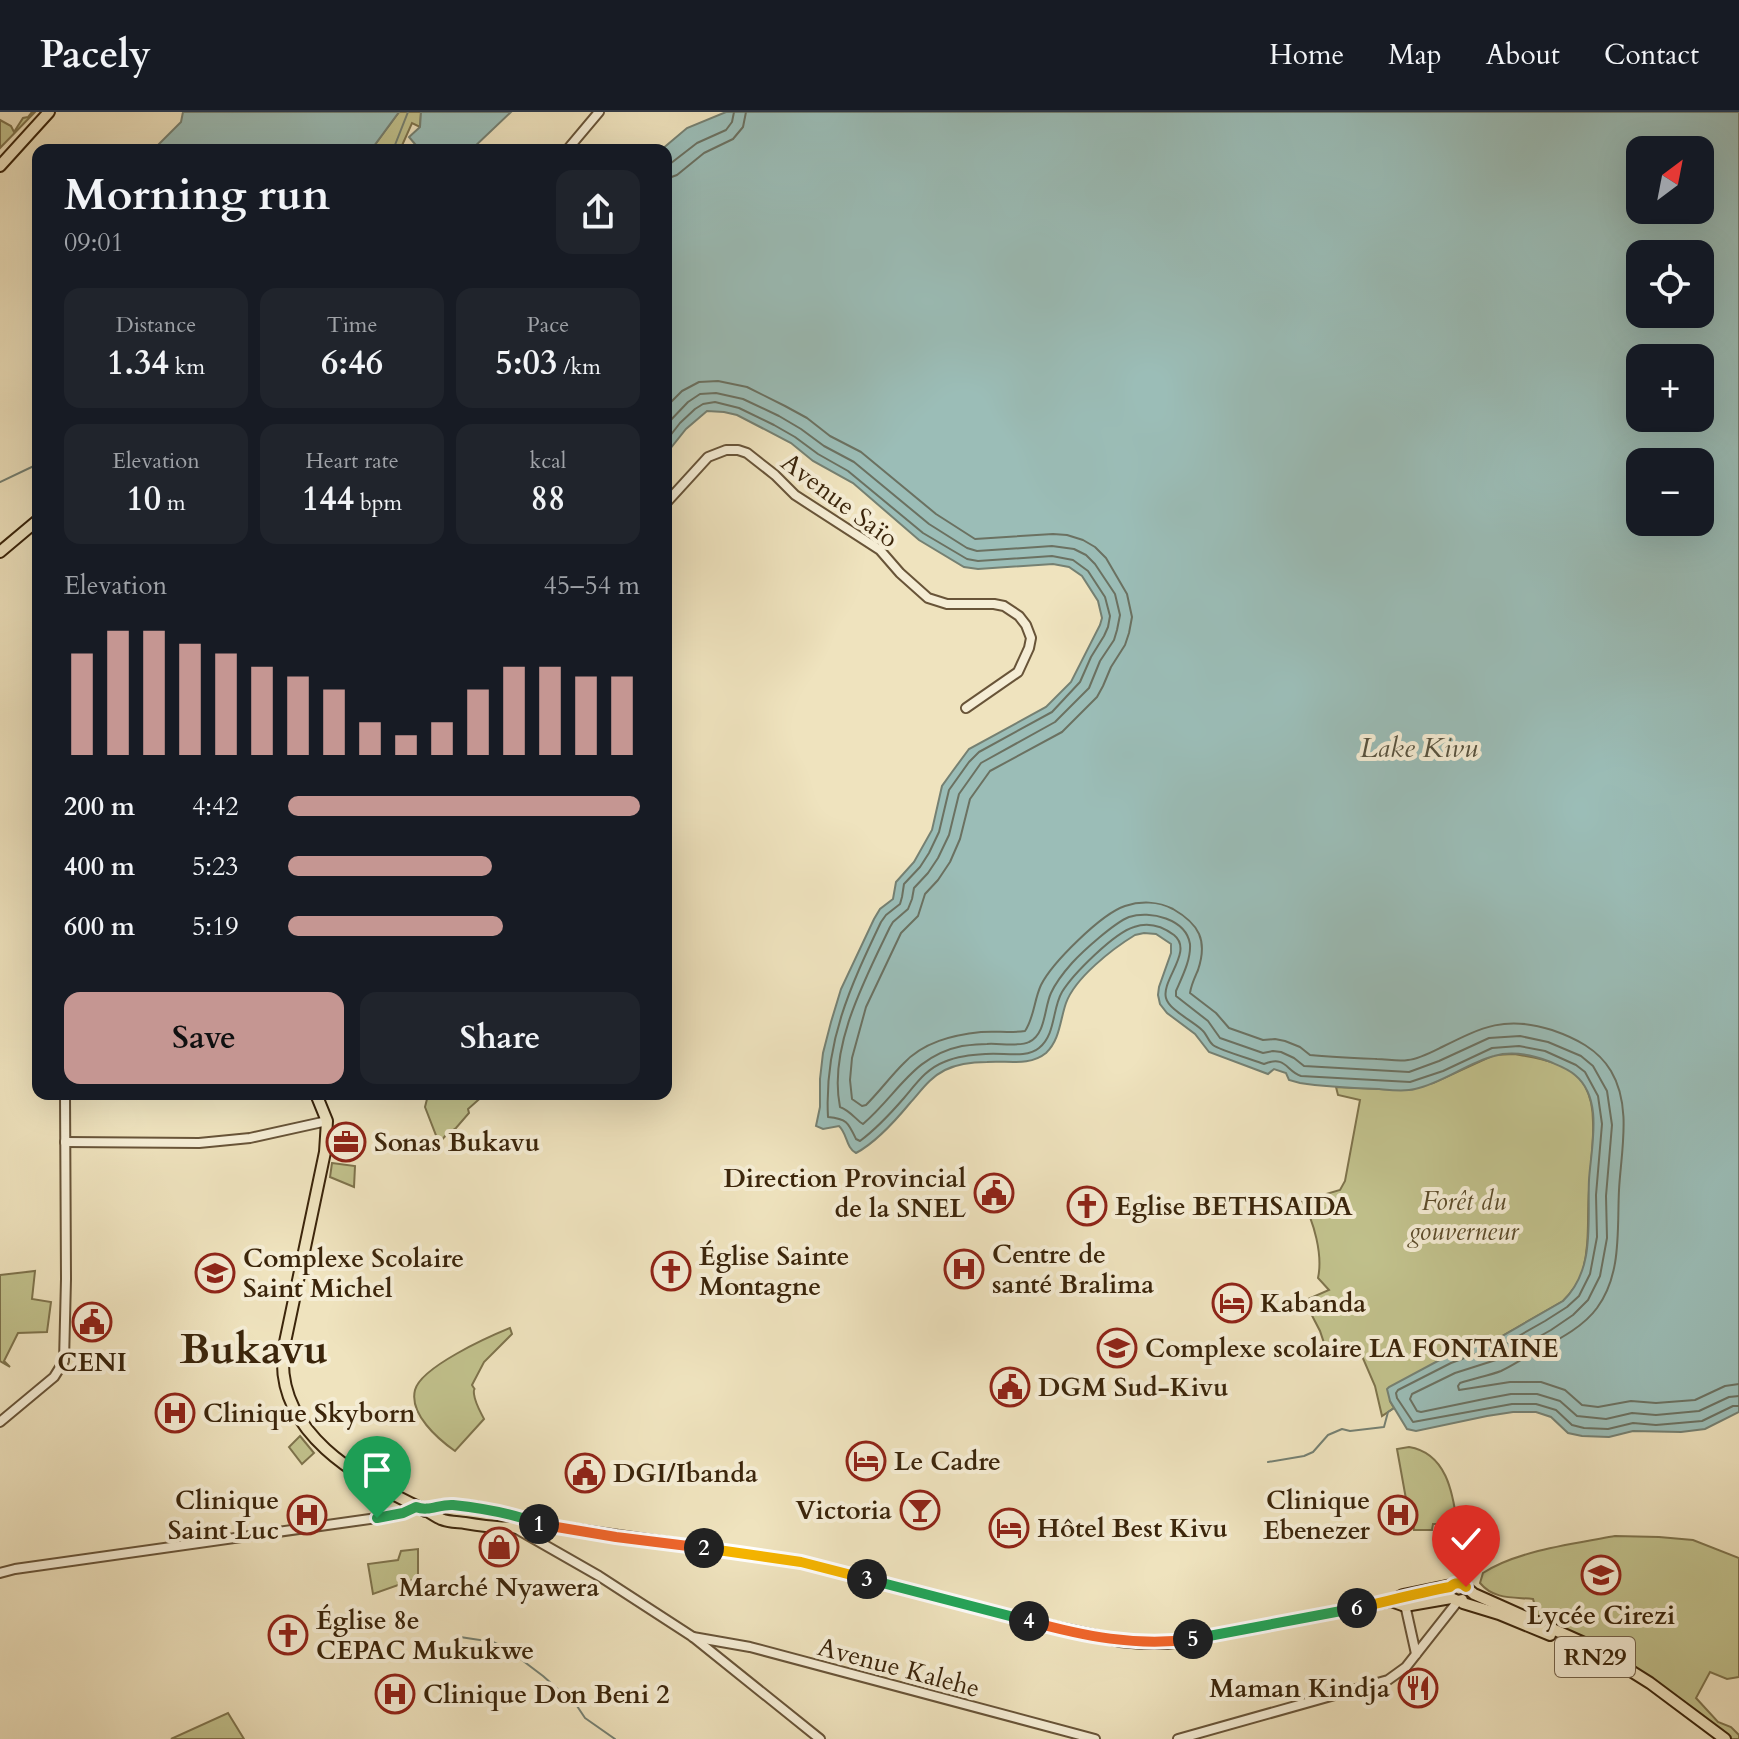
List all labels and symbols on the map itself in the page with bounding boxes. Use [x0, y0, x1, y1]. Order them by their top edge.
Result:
north arrow [1626, 136, 1714, 224]
street label: Avenue Saïo [774, 445, 905, 556]
water label: Lake Kivu [1360, 729, 1478, 767]
office icon: Sonas Bukavu [325, 1121, 367, 1163]
place label: Sonas Bukavu [374, 1125, 540, 1160]
place label: Direction Provincial de la SNEL [723, 1161, 966, 1226]
public building icon: Direction Provincial de la SNEL [973, 1172, 1015, 1214]
park label: Forêt du gouverneur [1406, 1184, 1520, 1249]
church icon: Eglise BETHSAIDA [1066, 1185, 1108, 1227]
place label: Eglise BETHSAIDA [1115, 1189, 1353, 1224]
place label: Centre de santé Bralima [992, 1237, 1154, 1302]
place label: Église Sainte Montagne [699, 1239, 849, 1304]
place label: Complexe Scolaire Saint Michel [243, 1241, 464, 1306]
hospital icon: Centre de santé Bralima [943, 1248, 985, 1290]
church icon: Église Sainte Montagne [650, 1250, 692, 1292]
school or university icon: Complexe Scolaire Saint Michel [194, 1252, 236, 1294]
hotel icon: Kabanda [1211, 1282, 1253, 1324]
place label: Kabanda [1260, 1286, 1366, 1321]
public building icon: CENI [71, 1301, 113, 1343]
district label: Bukavu [180, 1321, 328, 1378]
school or university icon: Complexe scolaire LA FONTAINE [1096, 1327, 1138, 1369]
place label: Complexe scolaire LA FONTAINE [1145, 1331, 1559, 1366]
place label: CENI [57, 1345, 127, 1380]
public building icon: DGM Sud-Kivu [989, 1366, 1031, 1408]
place label: DGM Sud-Kivu [1038, 1370, 1228, 1405]
hospital icon: Clinique Skyborn [154, 1392, 196, 1434]
place label: Clinique Skyborn [203, 1396, 416, 1431]
pin [343, 1436, 411, 1518]
hotel icon: Le Cadre [845, 1440, 887, 1482]
place label: Le Cadre [894, 1444, 1001, 1479]
public building icon: DGI/Ibanda [564, 1452, 606, 1494]
place label: DGI/Ibanda [613, 1456, 758, 1491]
place label: Clinique Saint Luc [168, 1483, 279, 1548]
place label: Clinique Ebenezer [1263, 1483, 1371, 1548]
bar icon: Victoria [899, 1489, 941, 1531]
place label: Victoria [796, 1493, 892, 1528]
hospital icon: Clinique Saint Luc [286, 1494, 328, 1536]
hospital icon: Clinique Ebenezer [1377, 1494, 1419, 1536]
pin: 1 [519, 1504, 559, 1544]
pin [1432, 1505, 1500, 1587]
hotel icon: Hôtel Best Kivu [988, 1507, 1030, 1549]
place label: Hôtel Best Kivu [1037, 1511, 1228, 1546]
shop icon: Marché Nyawera [478, 1526, 520, 1568]
pin: 2 [684, 1528, 724, 1568]
school or university icon: Lycée Cirezi [1580, 1554, 1622, 1596]
pin: 3 [847, 1559, 887, 1599]
place label: Marché Nyawera [399, 1570, 600, 1605]
pin: 6 [1337, 1588, 1377, 1628]
place label: Lycée Cirezi [1527, 1598, 1675, 1633]
pin: 4 [1009, 1601, 1049, 1641]
place label: Église 8e CEPAC Mukukwe [316, 1603, 534, 1668]
church icon: Église 8e CEPAC Mukukwe [267, 1614, 309, 1656]
pin: 5 [1173, 1619, 1213, 1659]
street label: Avenue Kalehe [814, 1629, 984, 1706]
road number: RN29 [1555, 1637, 1635, 1677]
restaurant icon: Maman Kindja [1397, 1667, 1439, 1709]
place label: Maman Kindja [1209, 1671, 1390, 1706]
hospital icon: Clinique Don Beni 2 [374, 1673, 416, 1715]
place label: Clinique Don Beni 2 [423, 1677, 670, 1712]

